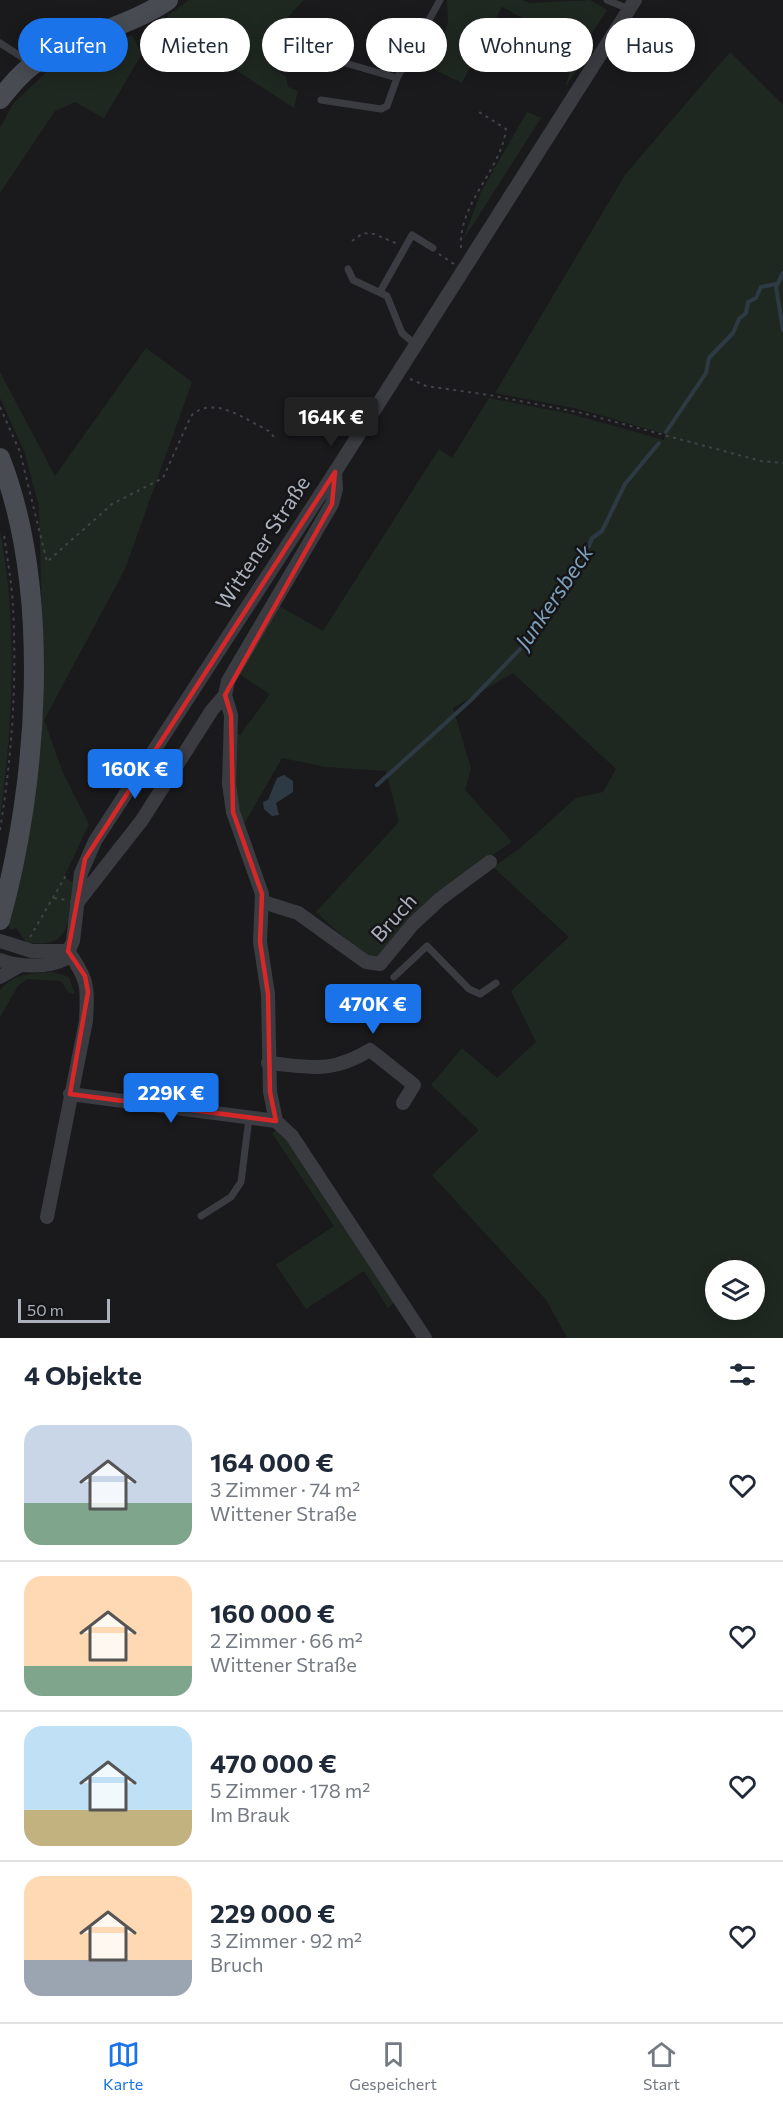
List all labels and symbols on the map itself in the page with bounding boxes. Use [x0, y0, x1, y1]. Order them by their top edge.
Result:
pin: 164K € [282, 397, 380, 448]
street label: Wittener Straße [209, 471, 314, 614]
water label: Junkersbeck [508, 538, 599, 656]
pin: 160K € [86, 749, 184, 800]
street label: Bruch [365, 888, 421, 946]
pin: 470K € [324, 984, 422, 1035]
pin: 229K € [122, 1073, 220, 1124]
scale bar [18, 1296, 110, 1324]

